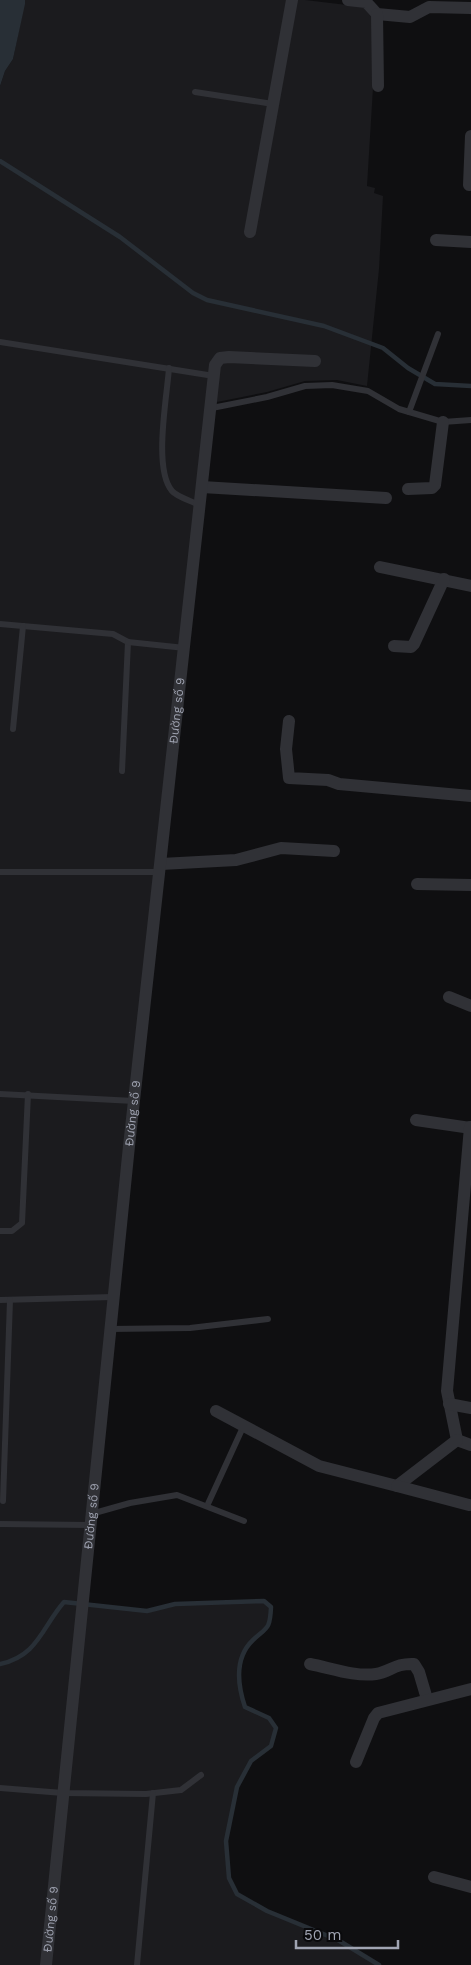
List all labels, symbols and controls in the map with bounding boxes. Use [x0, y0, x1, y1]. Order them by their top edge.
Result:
street label: Đường số 9 [166, 677, 188, 745]
street label: Đường số 9 [122, 1080, 143, 1147]
street label: Đường số 9 [81, 1483, 102, 1550]
street label: Đường số 9 [40, 1885, 61, 1953]
scale bar [296, 1918, 398, 1950]
text: 50 m [304, 1926, 341, 1944]

